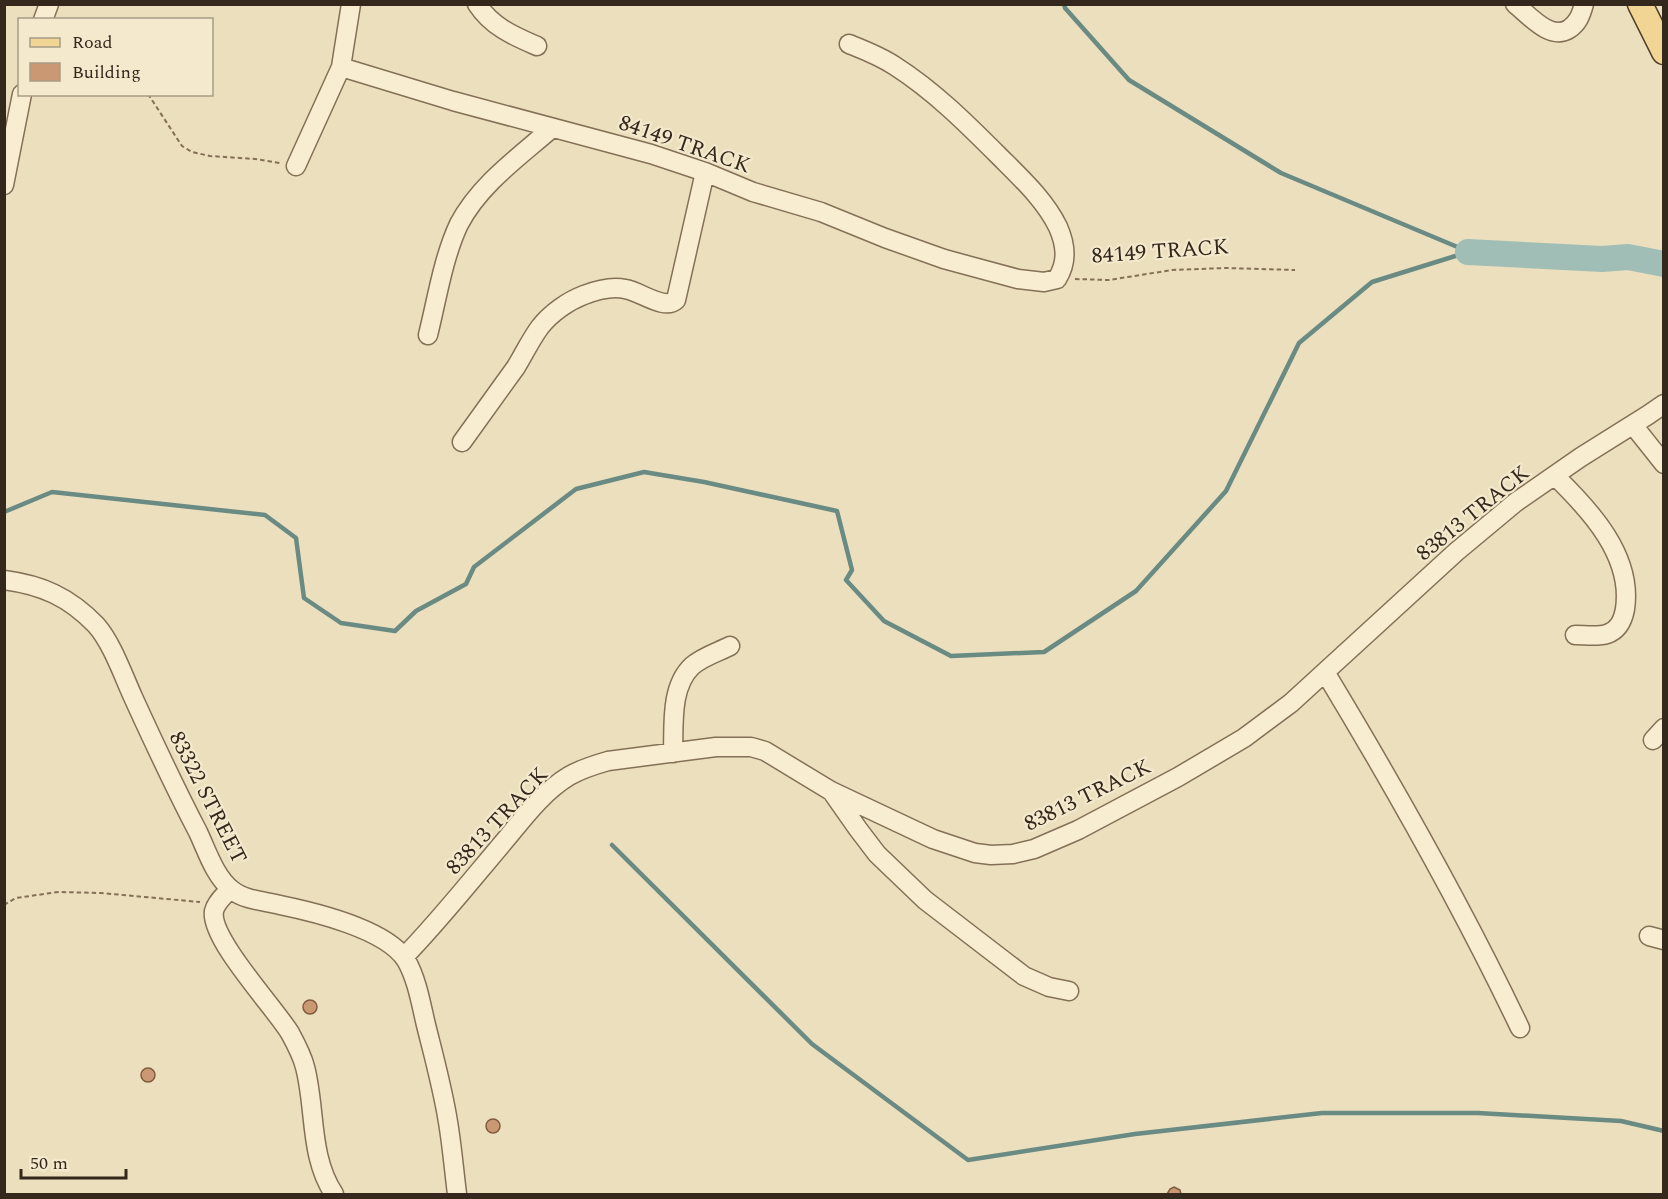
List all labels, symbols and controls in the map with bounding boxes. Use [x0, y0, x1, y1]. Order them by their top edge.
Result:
legend [18, 18, 213, 96]
text: Road [72, 29, 113, 56]
text: Building [72, 59, 141, 86]
street label: 84149 TRACK [614, 106, 755, 182]
street label: 84149 TRACK [1090, 230, 1230, 273]
street label: 83813 TRACK [1409, 457, 1537, 569]
street label: 83322 STREET [160, 726, 255, 870]
street label: 83813 TRACK [1019, 750, 1157, 840]
street label: 83813 TRACK [438, 759, 556, 883]
scale bar [21, 1142, 126, 1180]
text: 50 m [30, 1150, 68, 1177]

